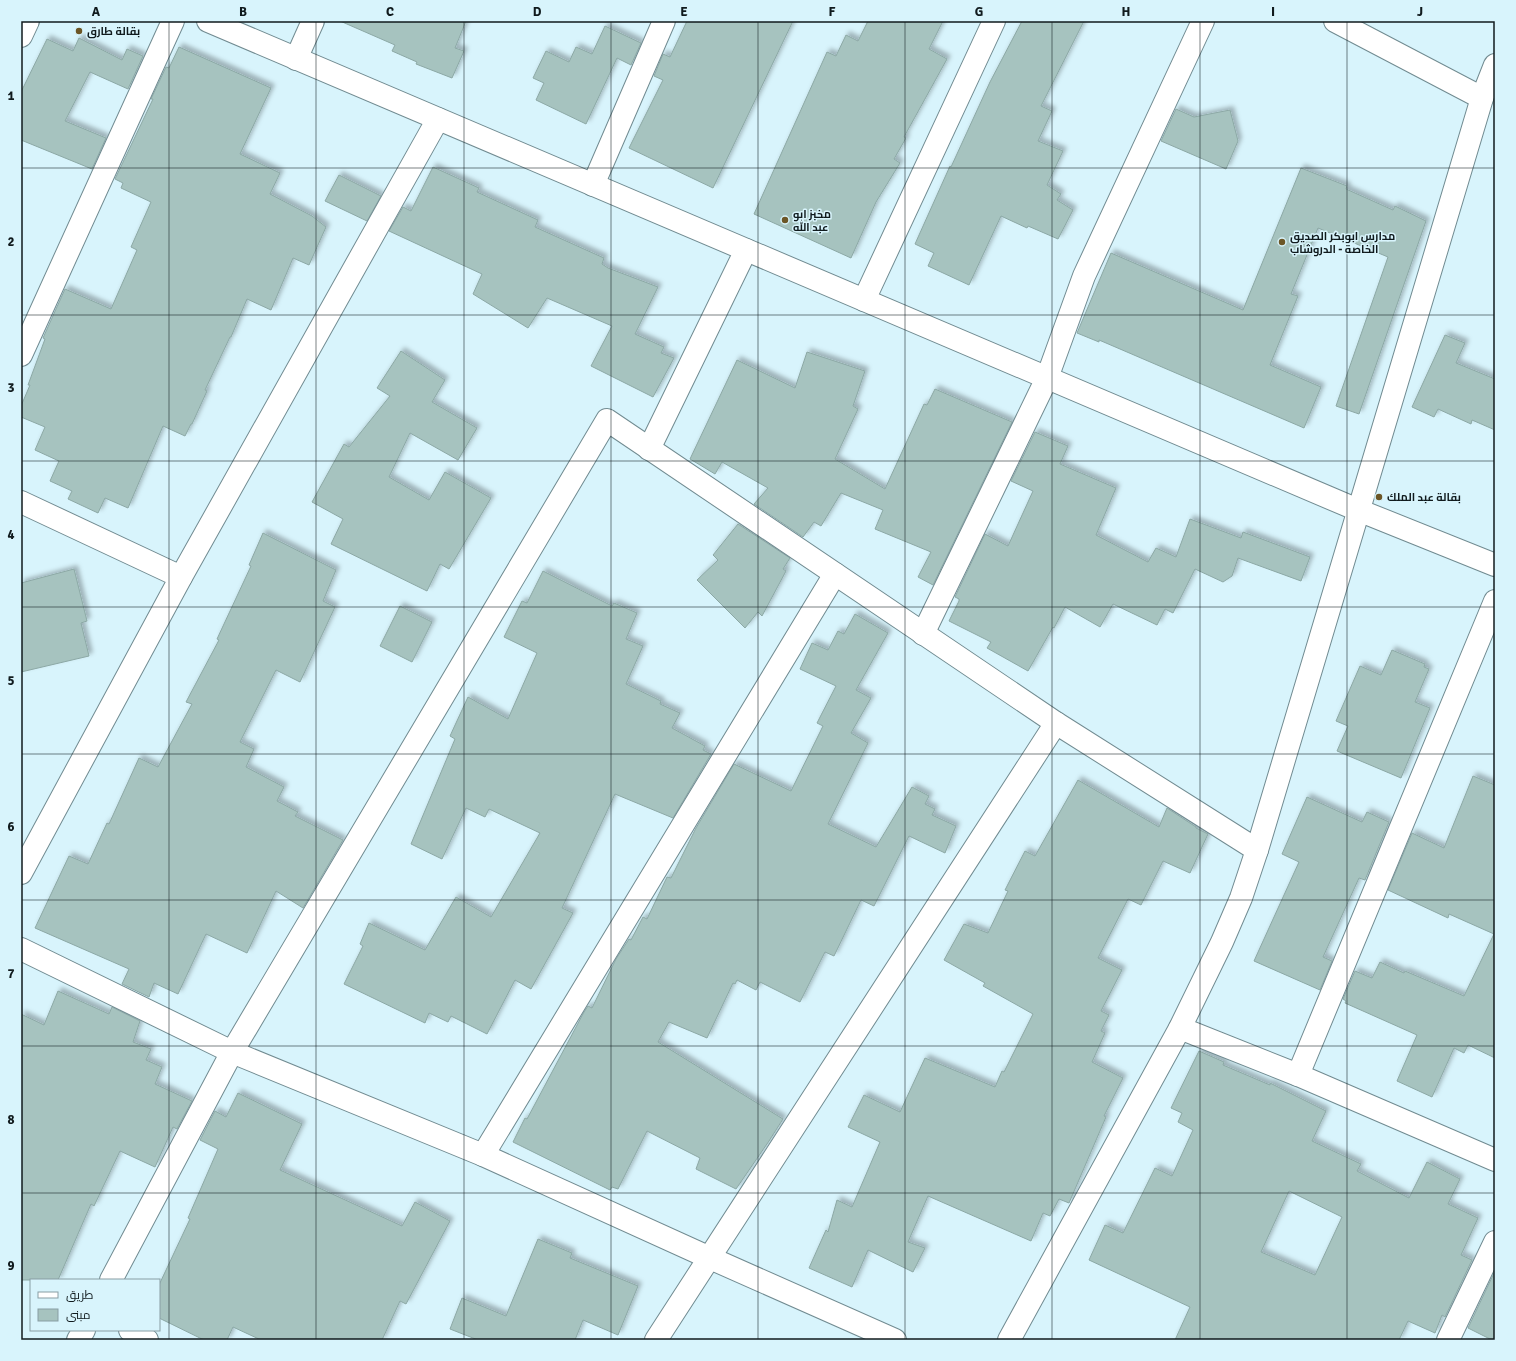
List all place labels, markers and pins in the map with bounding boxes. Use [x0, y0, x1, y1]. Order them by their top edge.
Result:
place label: بقالة طارق [87, 25, 140, 39]
marker: بقالة طارق [74, 26, 84, 36]
place label: مخبز ابو عبد الله [793, 208, 831, 234]
marker: مخبز ابو عبد الله [780, 215, 790, 225]
place label: مدارس ابوبكر الصديق الخاصة - الدروشاب [1290, 230, 1395, 257]
marker: مدارس ابوبكر الصديق الخاصة - الدروشاب [1277, 237, 1287, 247]
place label: بقالة عبد الملك [1387, 491, 1461, 504]
marker: بقالة عبد الملك [1374, 492, 1384, 502]

